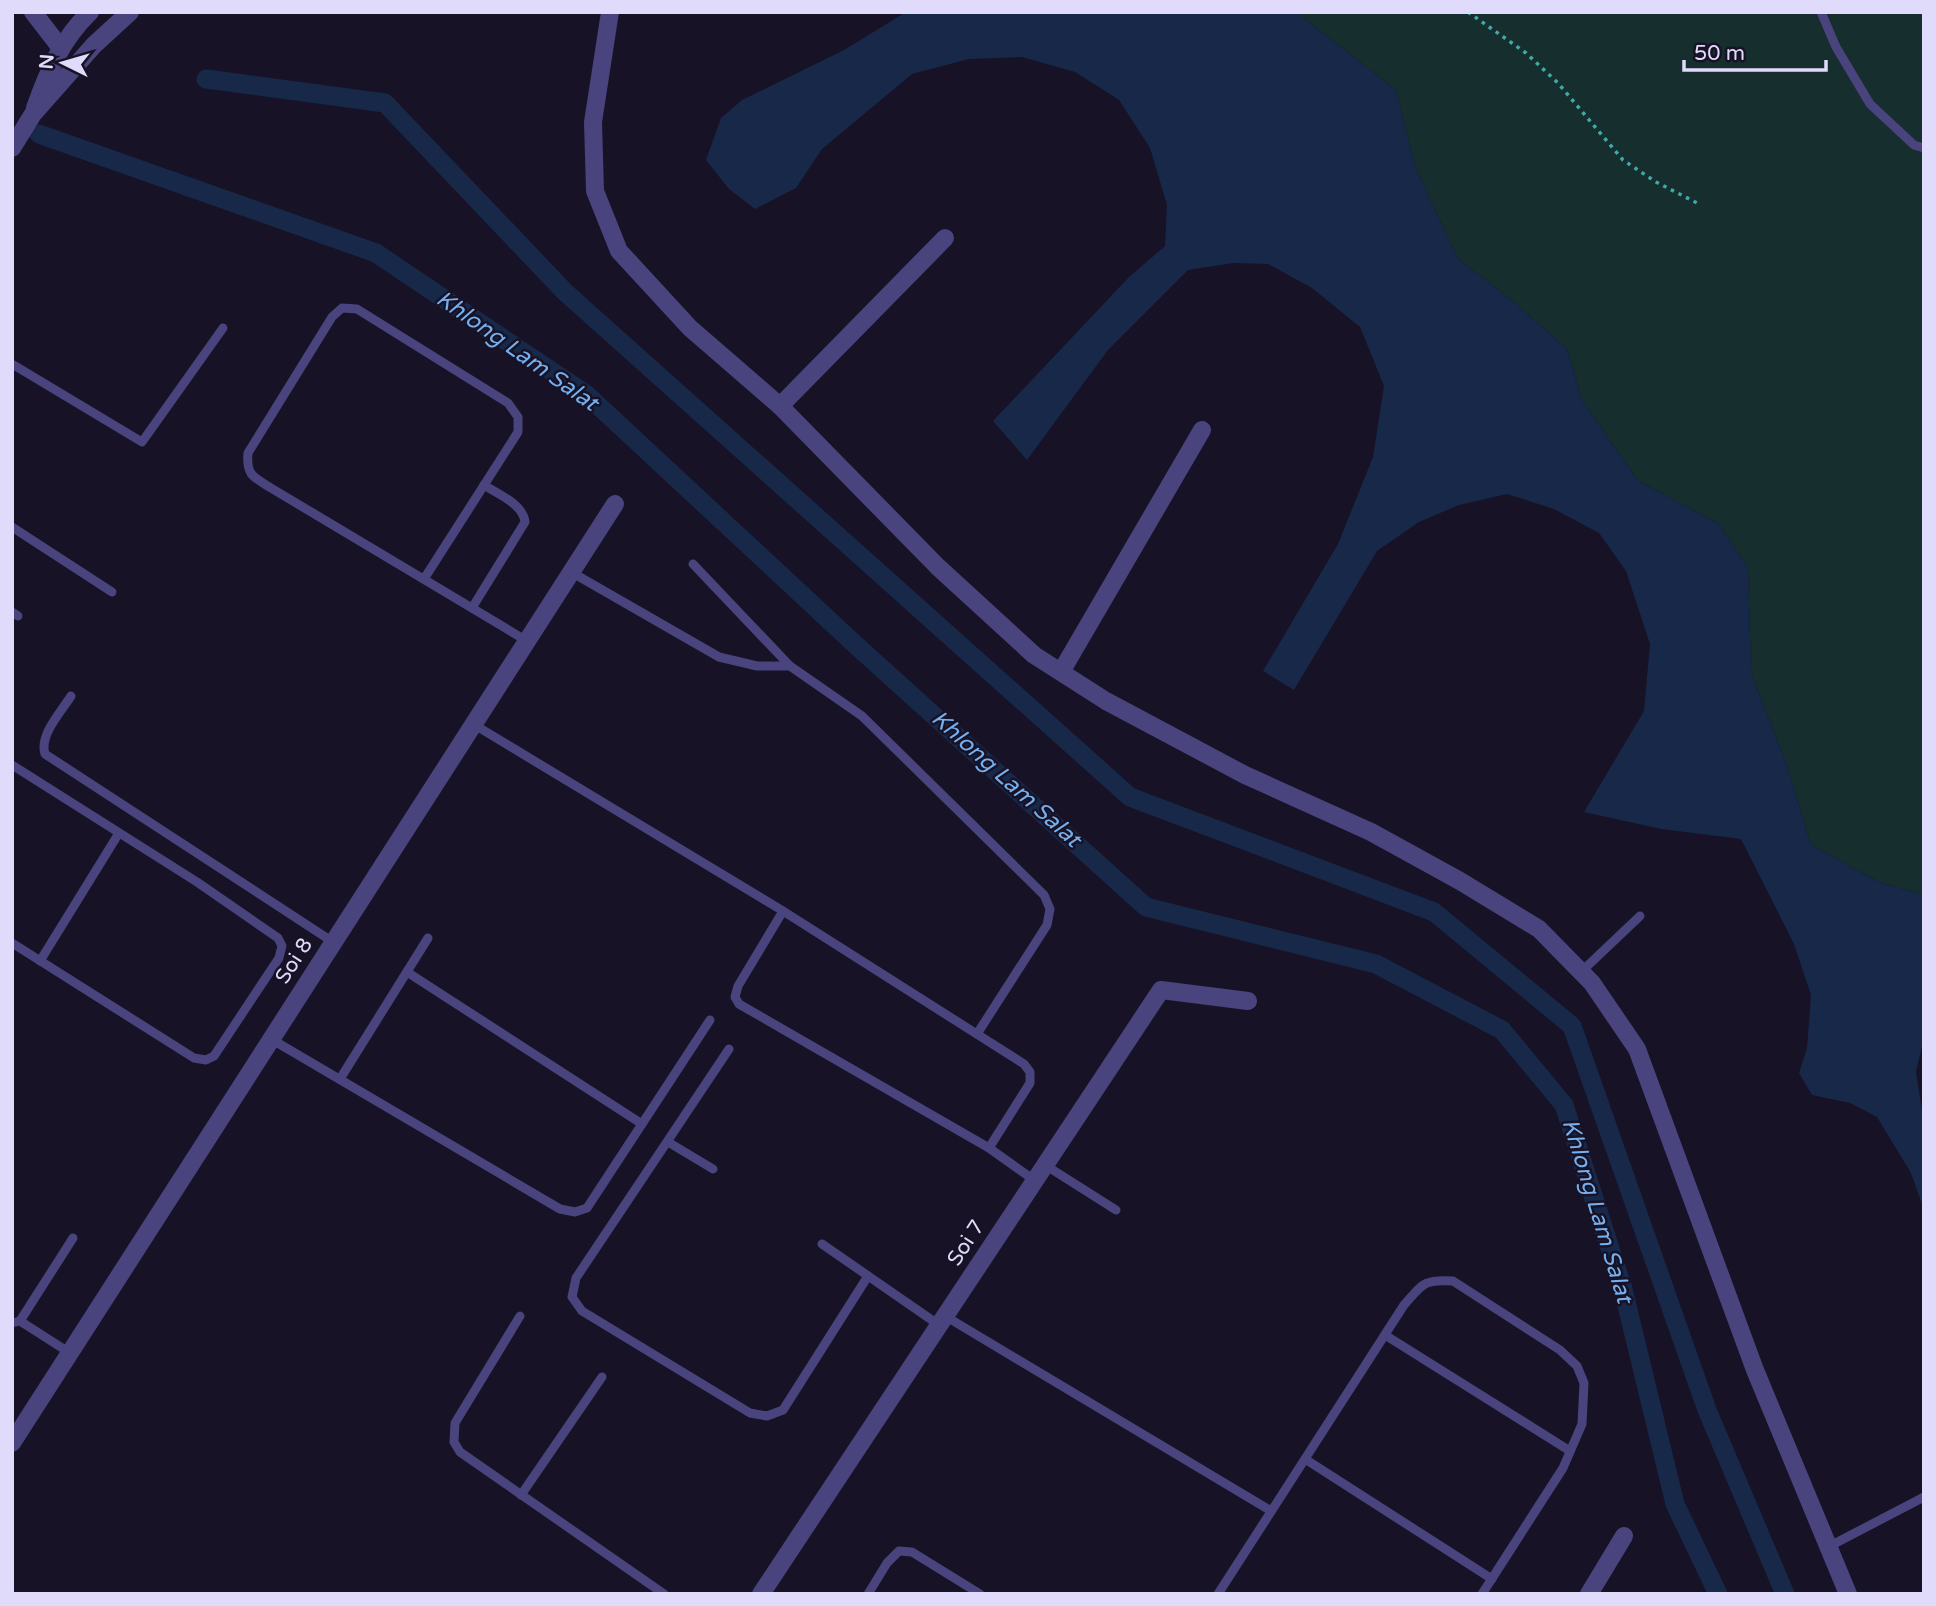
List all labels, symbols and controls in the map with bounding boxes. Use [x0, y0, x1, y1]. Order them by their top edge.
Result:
north arrow [28, 28, 98, 98]
scale bar [1684, 28, 1826, 72]
text: 50 m [1694, 41, 1745, 66]
text: N [35, 53, 59, 70]
water label: Khlong Lam Salat [431, 285, 605, 419]
water label: Khlong Lam Salat [926, 705, 1088, 855]
street label: Soi 8 [270, 933, 318, 989]
water label: Khlong Lam Salat [1556, 1116, 1639, 1309]
street label: Soi 7 [942, 1215, 990, 1271]

